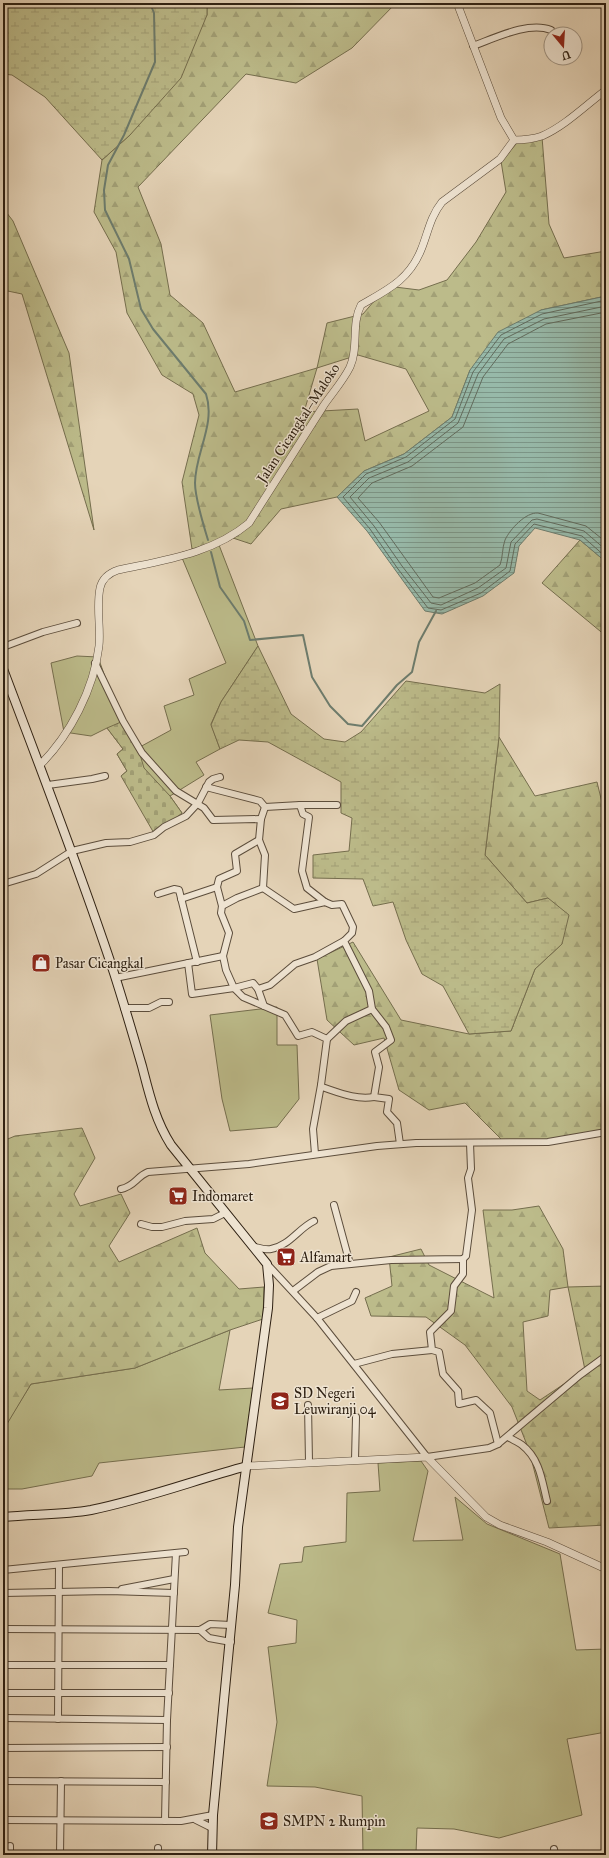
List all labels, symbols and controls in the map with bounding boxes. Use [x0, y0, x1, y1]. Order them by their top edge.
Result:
north arrow [543, 26, 583, 66]
text: U [559, 48, 572, 63]
street label: Jalan Cicangkal–Maloko [252, 360, 344, 488]
shop icon: Pasar Cicangkal [30, 952, 52, 974]
place label: Pasar Cicangkal [55, 955, 144, 972]
supermarket icon: Indomaret [167, 1185, 189, 1207]
place label: Indomaret [192, 1188, 253, 1205]
supermarket icon: Alfamart [275, 1246, 297, 1268]
place label: Alfamart [299, 1249, 352, 1266]
place label: SD Negeri Leuwiranji 04 [294, 1385, 377, 1418]
school or university icon: SD Negeri Leuwiranji 04 [269, 1390, 291, 1412]
school or university icon: SMPN 2 Rumpin [258, 1810, 280, 1832]
place label: SMPN 2 Rumpin [283, 1813, 386, 1830]

